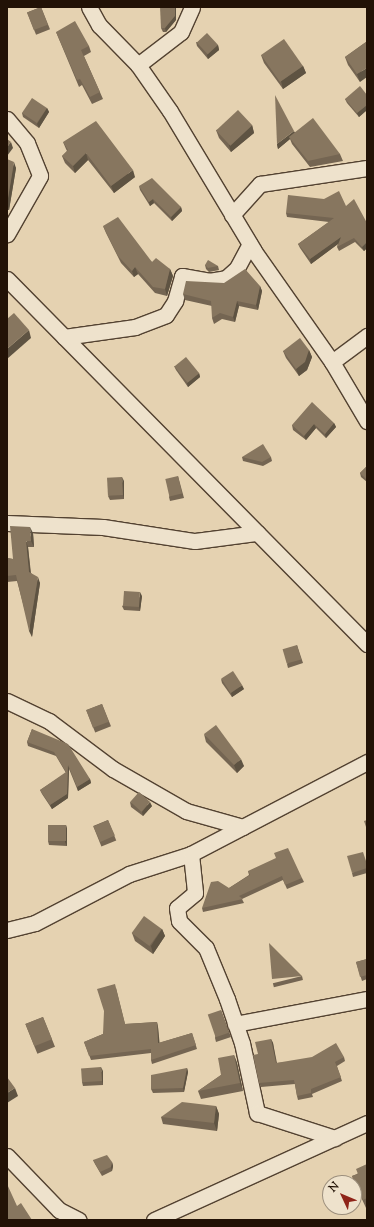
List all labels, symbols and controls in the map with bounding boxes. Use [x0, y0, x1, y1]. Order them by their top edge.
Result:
north arrow [322, 1175, 362, 1215]
text: N [325, 1179, 343, 1196]

